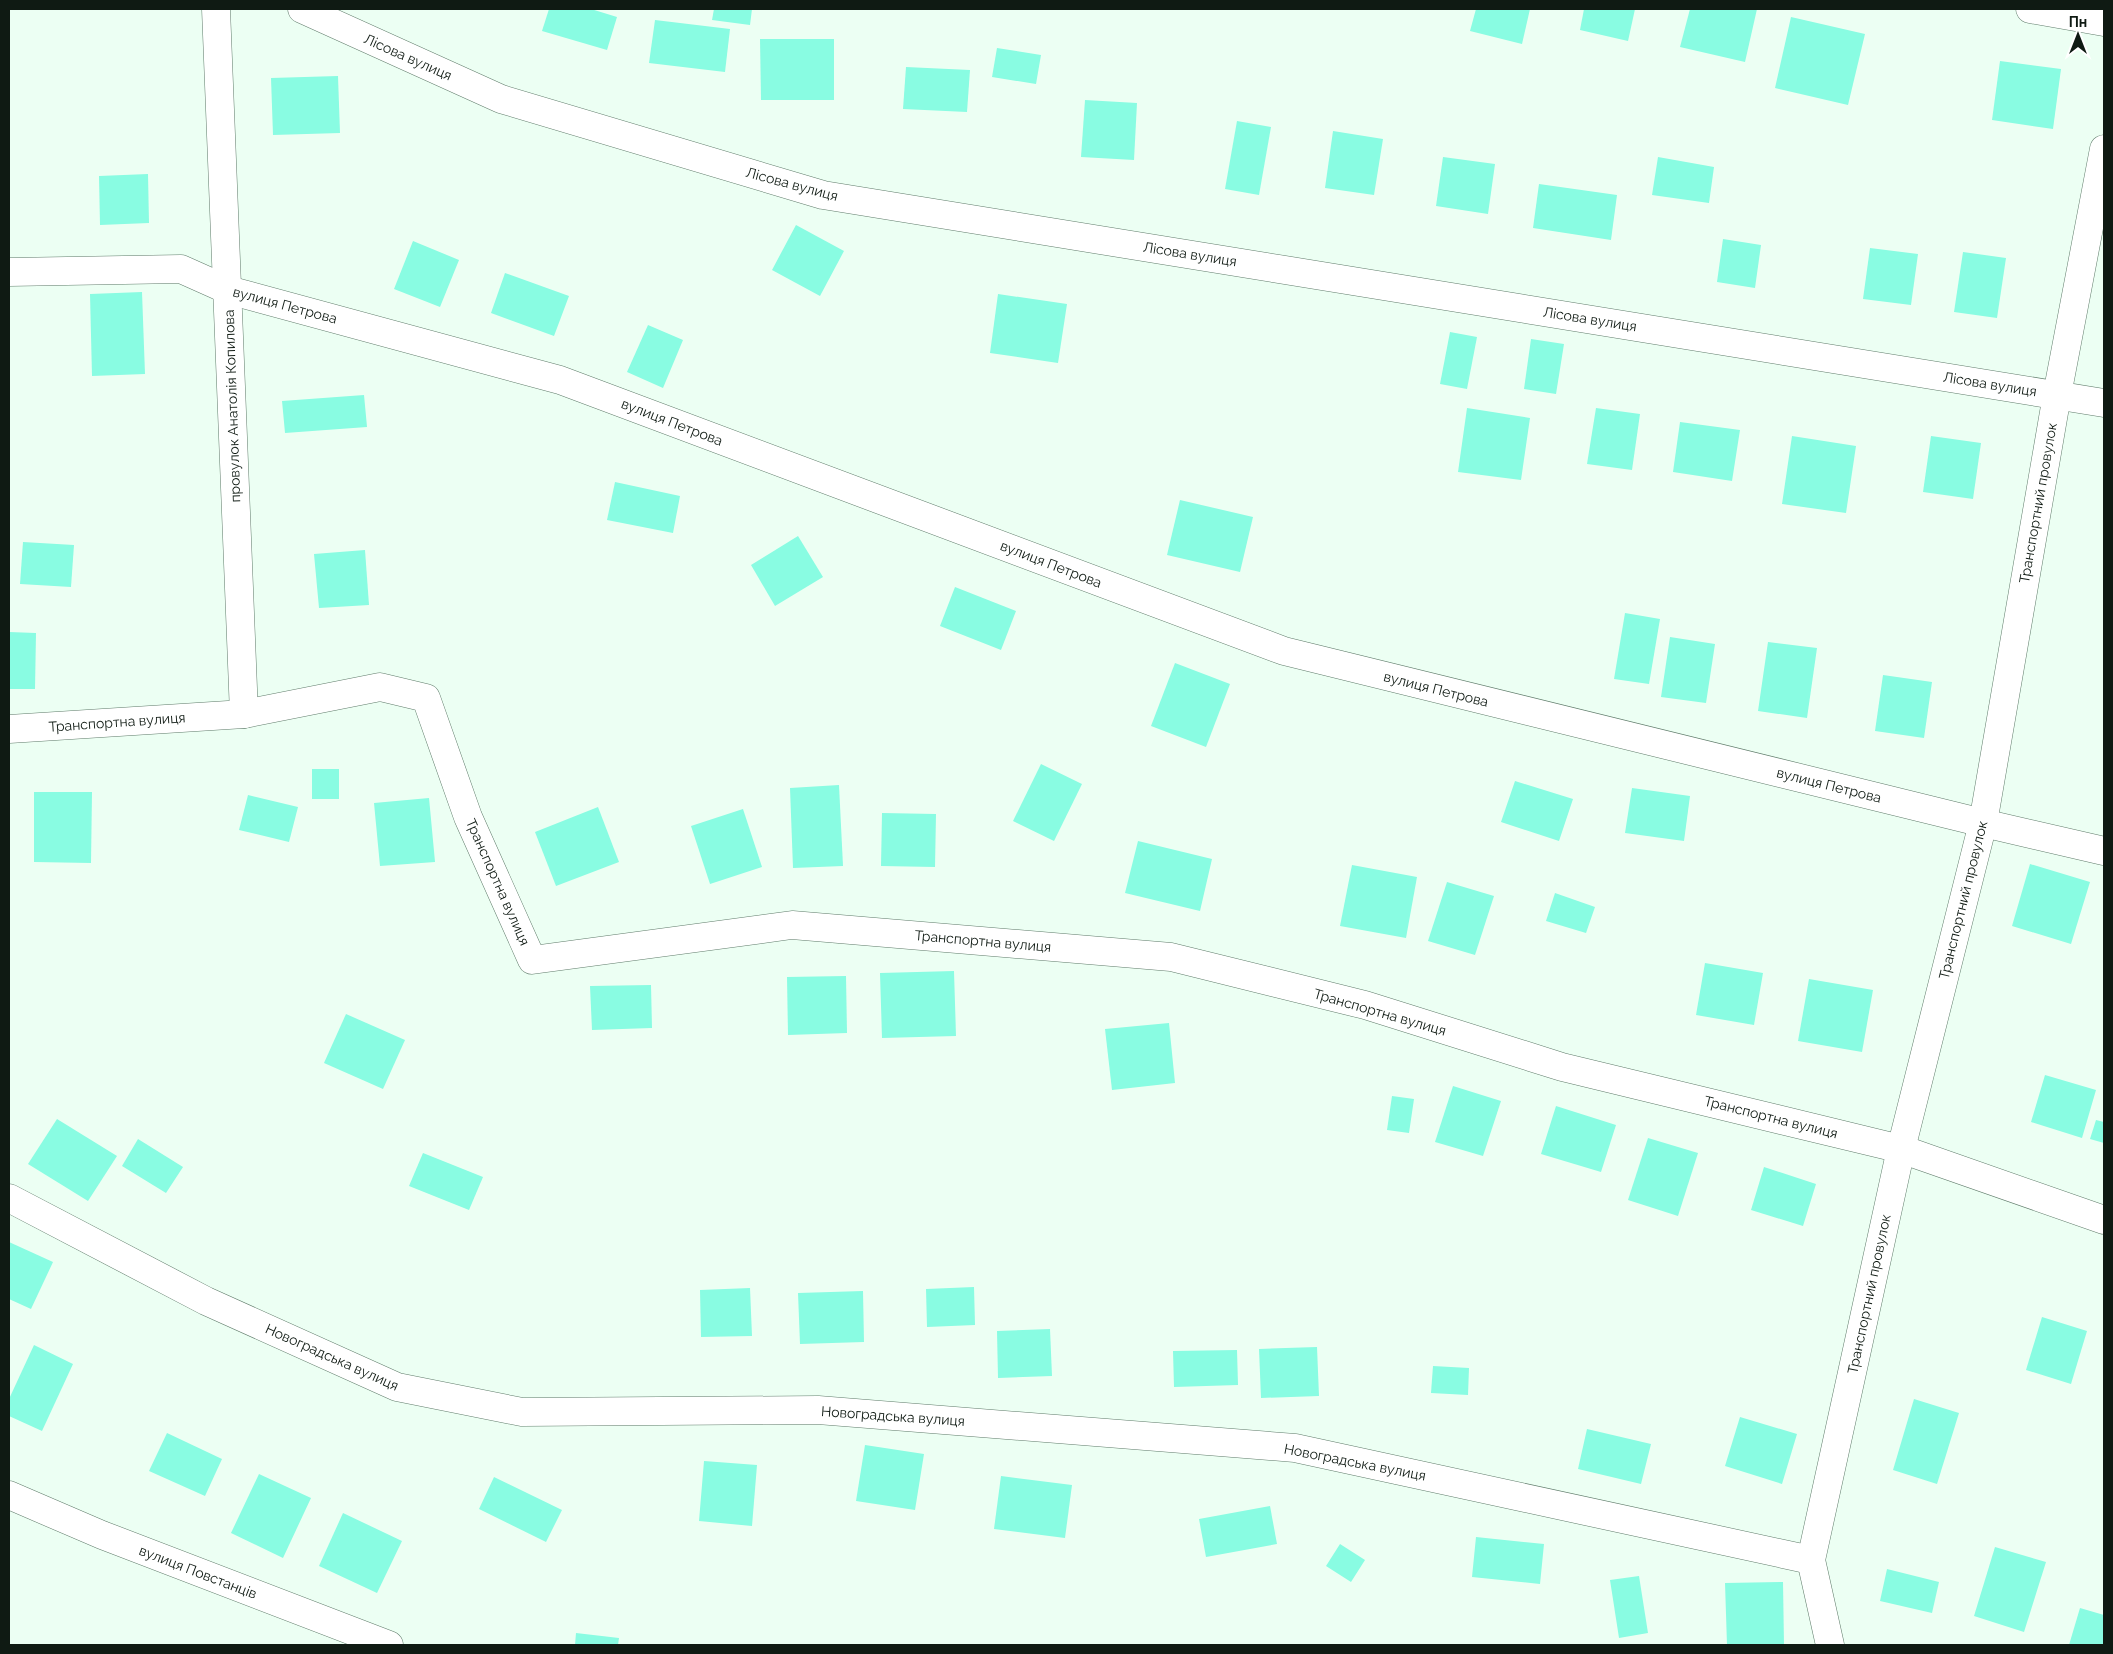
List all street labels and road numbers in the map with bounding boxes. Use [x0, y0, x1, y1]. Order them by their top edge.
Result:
street label: Лісова вулиця [362, 30, 454, 84]
street label: Лісова вулиця [744, 164, 840, 204]
street label: Лісова вулиця [1142, 239, 1238, 269]
street label: вулиця Петрова [231, 283, 339, 327]
street label: Лісова вулиця [1542, 304, 1638, 334]
street label: провулок Анатолія Копилова [221, 309, 243, 503]
street label: Лісова вулиця [1942, 369, 2038, 399]
street label: вулиця Петрова [619, 395, 725, 449]
street label: Транспортний провулок [2016, 421, 2060, 585]
street label: вулиця Петрова [998, 537, 1104, 591]
street label: вулиця Петрова [1382, 668, 1490, 710]
street label: Транспортна вулиця [48, 709, 186, 735]
street label: вулиця Петрова [1775, 764, 1883, 806]
street label: Транспортна вулиця [463, 816, 533, 948]
street label: Транспортний провулок [1936, 819, 1990, 981]
street label: Транспортна вулиця [914, 927, 1052, 955]
street label: Транспортна вулиця [1312, 985, 1448, 1039]
street label: Транспортна вулиця [1703, 1093, 1839, 1141]
street label: Транспортний провулок [1844, 1213, 1894, 1375]
street label: Новоградська вулиця [263, 1320, 401, 1394]
street label: Новоградська вулиця [821, 1403, 965, 1429]
street label: Новоградська вулиця [1283, 1440, 1427, 1484]
street label: вулиця Повстанців [137, 1542, 259, 1602]

